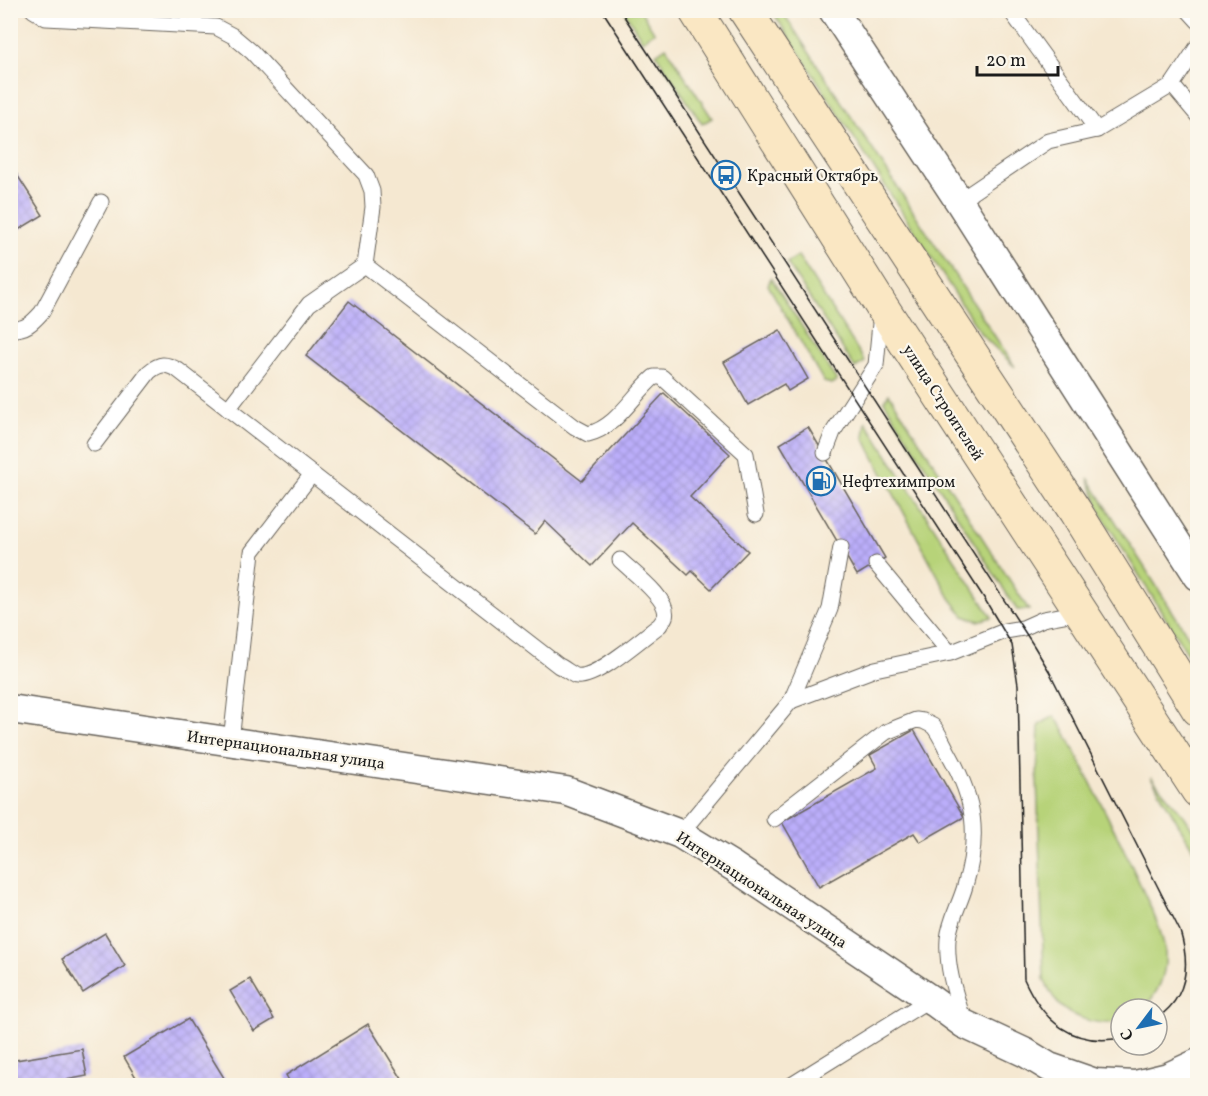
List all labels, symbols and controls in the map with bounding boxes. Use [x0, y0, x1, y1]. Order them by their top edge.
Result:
scale bar [977, 39, 1058, 77]
text: 20 m [986, 49, 1026, 74]
bus stop icon: Красный Октябрь [710, 159, 742, 191]
place label: Красный Октябрь [747, 166, 878, 188]
street label: улица Строителей [896, 341, 988, 466]
fuel station icon: Нефтехимпром [805, 465, 837, 497]
place label: Нефтехимпром [842, 472, 955, 494]
street label: Интернациональная улица [185, 726, 386, 776]
street label: Интернациональная улица [671, 827, 851, 954]
north arrow [1109, 997, 1169, 1057]
text: С [1116, 1024, 1140, 1044]

